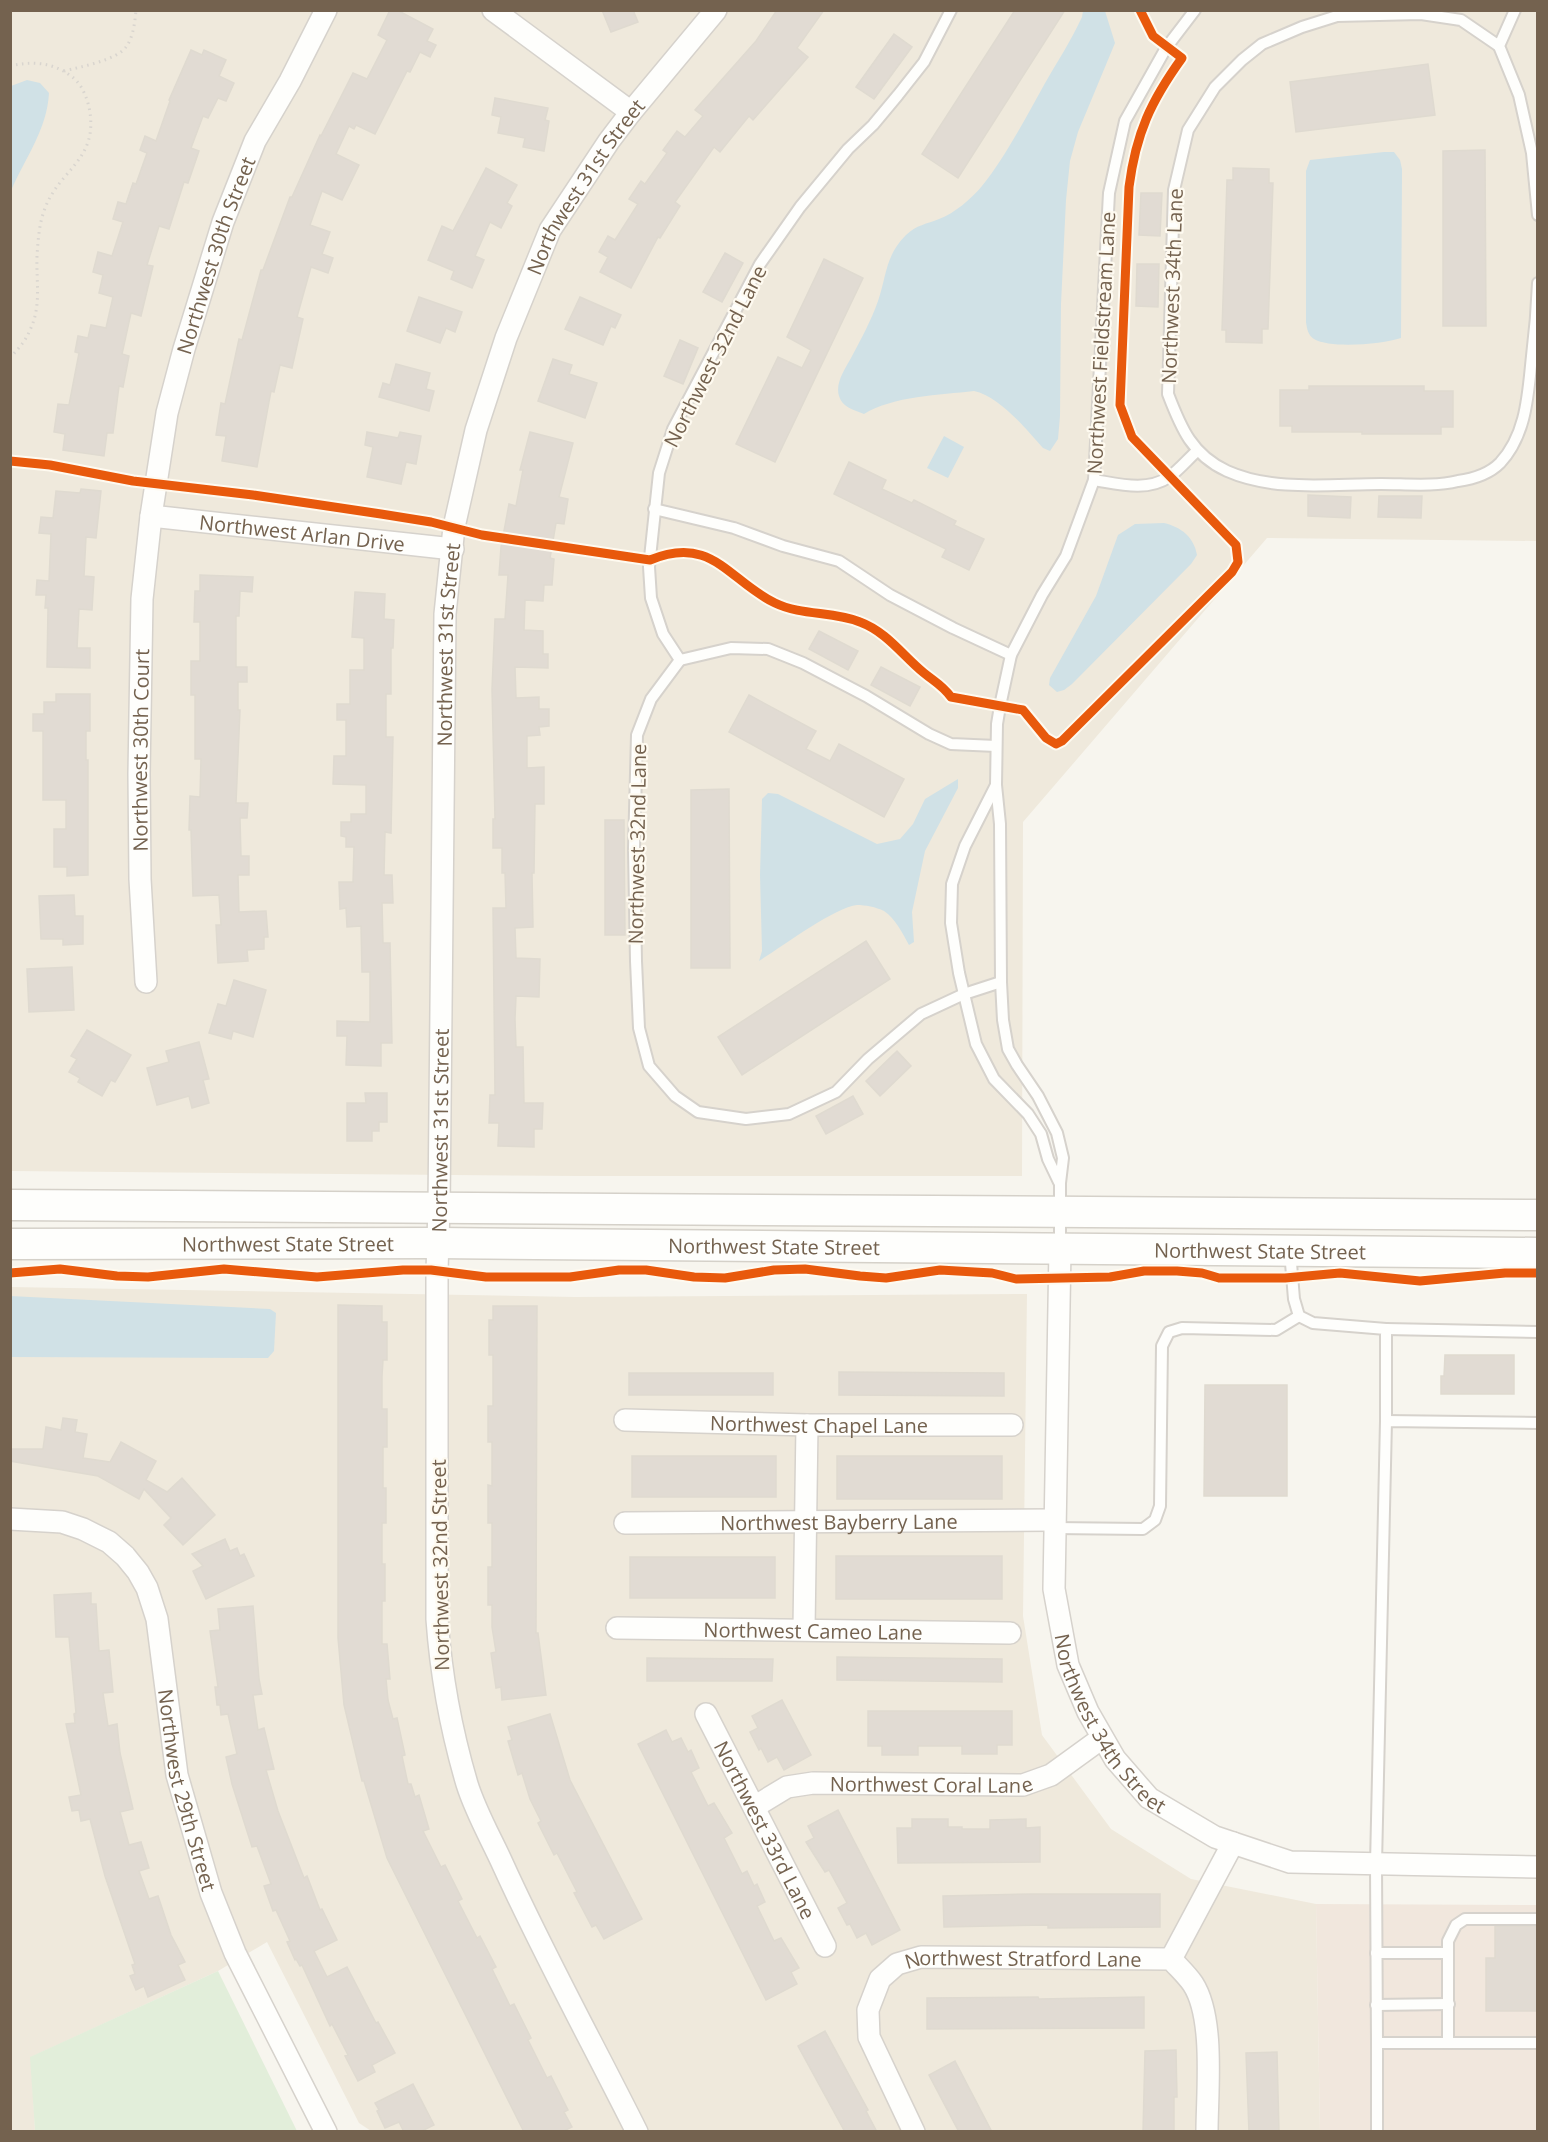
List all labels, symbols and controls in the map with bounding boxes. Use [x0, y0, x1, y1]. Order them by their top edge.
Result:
street label: Northwest 31st Street [520, 93, 650, 278]
street label: Northwest 30th Street [170, 153, 261, 357]
street label: Northwest 34th Lane [1155, 188, 1189, 384]
street label: Northwest Fieldstream Lane [1081, 211, 1121, 475]
street label: Northwest 32nd Lane [657, 260, 773, 452]
street label: Northwest Arlan Drive [198, 508, 406, 557]
street label: Northwest 31st Street [430, 542, 466, 747]
street label: Northwest 30th Court [125, 648, 155, 852]
street label: Northwest 32nd Lane [622, 743, 652, 945]
street label: Northwest 31st Street [425, 1028, 454, 1233]
street label: Northwest State Street [182, 1230, 394, 1257]
street label: Northwest State Street [668, 1232, 880, 1261]
street label: Northwest State Street [1154, 1236, 1366, 1265]
street label: Northwest Chapel Lane [710, 1409, 928, 1439]
street label: Northwest 32nd Street [425, 1459, 455, 1671]
street label: Northwest Bayberry Lane [720, 1507, 958, 1536]
street label: Northwest Cameo Lane [703, 1616, 923, 1645]
street label: Northwest 34th Street [1049, 1631, 1171, 1819]
street label: Northwest 29th Street [153, 1687, 223, 1894]
street label: Northwest 33rd Lane [708, 1736, 822, 1923]
street label: Northwest Coral Lane [830, 1769, 1036, 1798]
street label: Northwest Stratford Lane [901, 1943, 1142, 1975]

